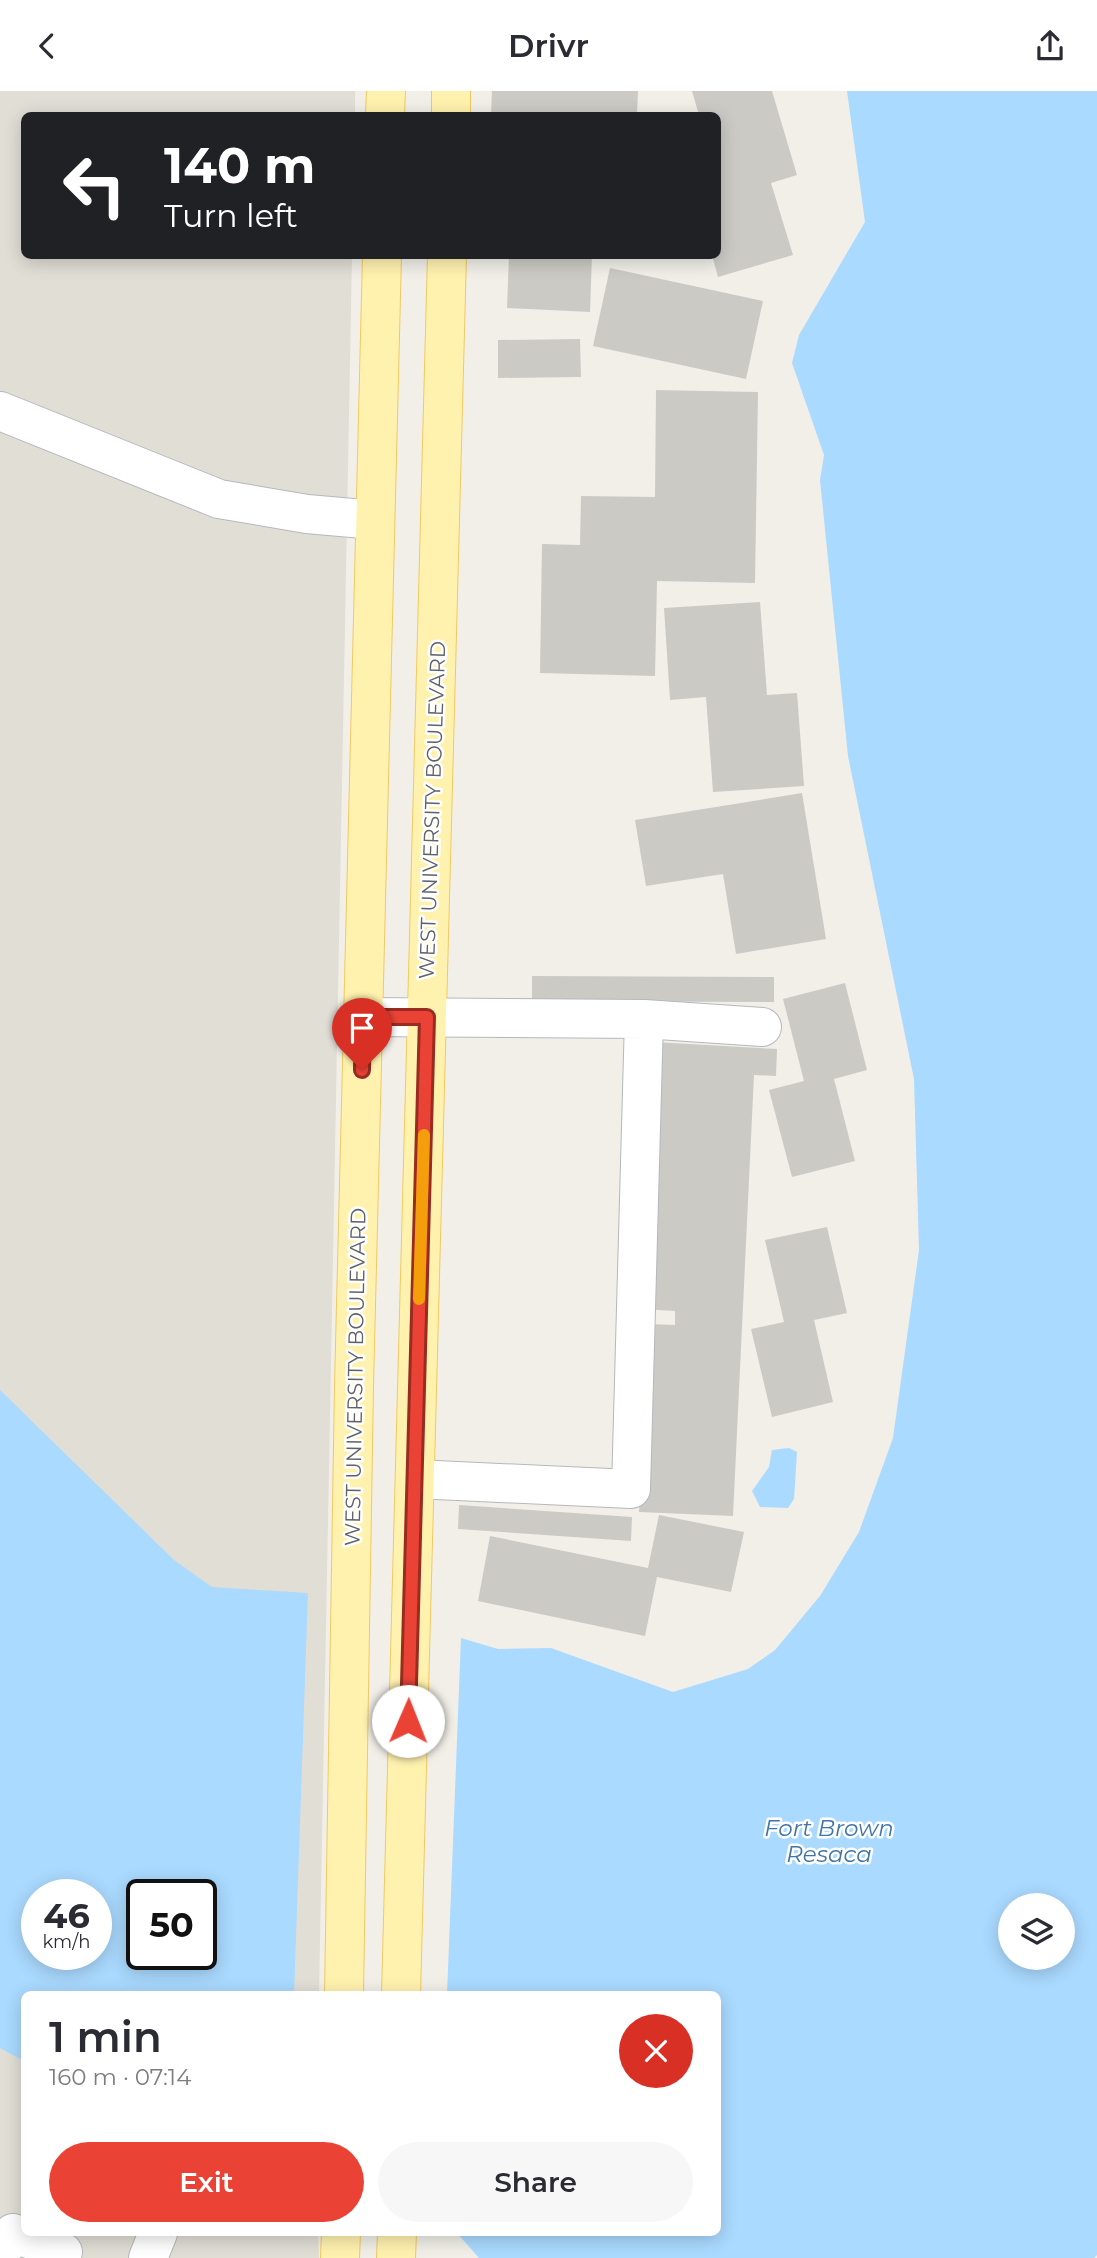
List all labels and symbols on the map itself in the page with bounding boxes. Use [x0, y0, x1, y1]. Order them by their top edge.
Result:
street label: WEST UNIVERSITY BOULEVARD [414, 640, 450, 980]
pin [332, 998, 392, 1070]
street label: WEST UNIVERSITY BOULEVARD [340, 1208, 370, 1546]
position arrow [371, 1684, 445, 1758]
water label: Fort Brown Resaca [764, 1814, 894, 1868]
speed limit sign: 50 [126, 1879, 217, 1970]

